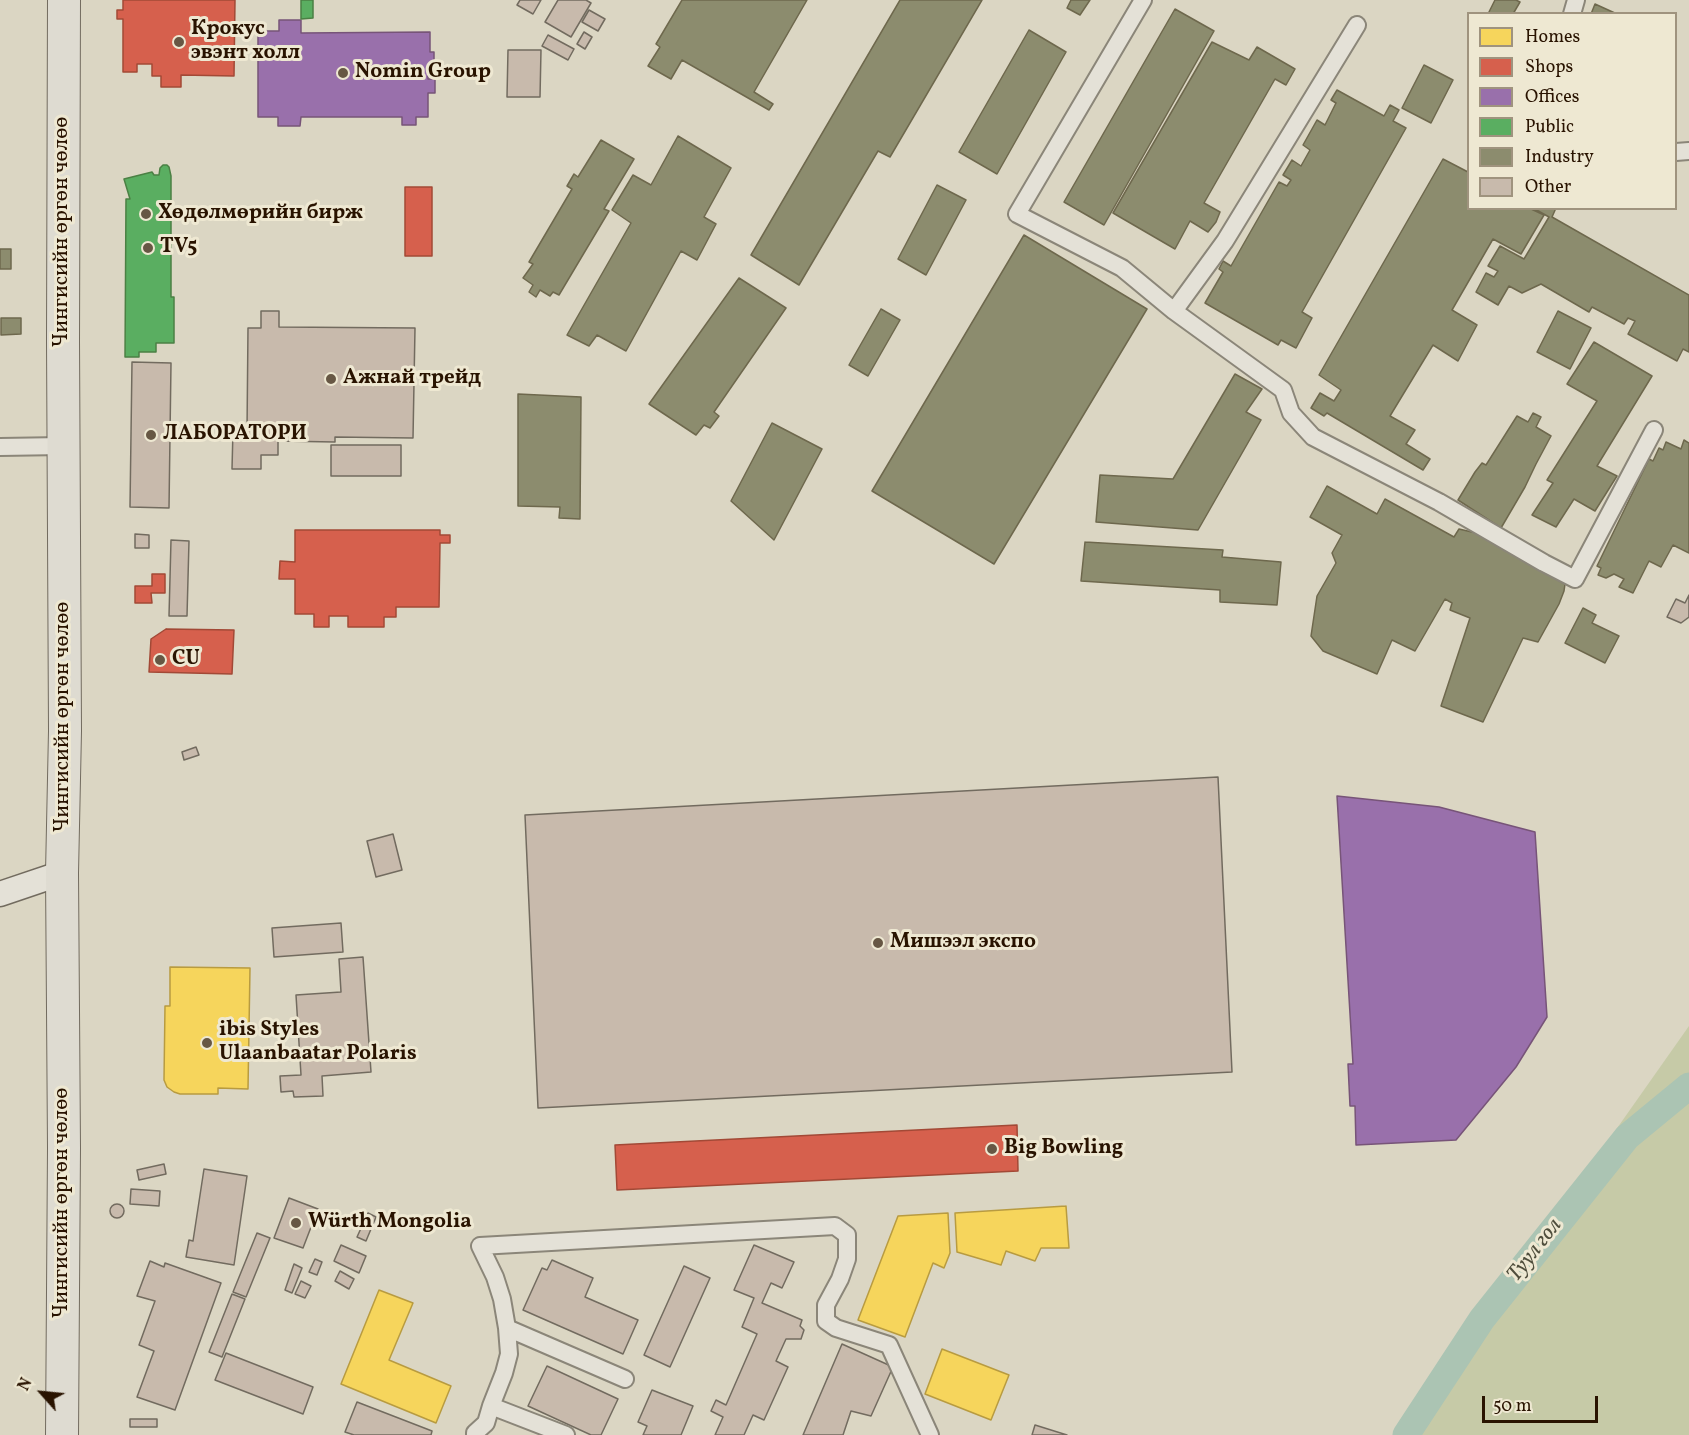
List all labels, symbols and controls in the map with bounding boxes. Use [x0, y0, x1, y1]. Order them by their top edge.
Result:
legend [1467, 12, 1677, 210]
place label: Крокус эвэнт холл [191, 17, 300, 67]
text: Homes [1525, 25, 1580, 50]
marker: Крокус эвэнт холл [172, 35, 186, 49]
text: Shops [1525, 55, 1573, 80]
place label: Nomin Group [355, 60, 491, 86]
marker: Nomin Group [336, 66, 350, 80]
text: Offices [1525, 85, 1580, 110]
text: Public [1525, 115, 1574, 140]
street label: Чингисийн өргөн чөлөө [50, 117, 76, 347]
text: Industry [1525, 145, 1594, 170]
text: Other [1525, 175, 1571, 200]
place label: Хөдөлмөрийн бирж [158, 201, 363, 227]
marker: Хөдөлмөрийн бирж [139, 207, 153, 221]
place label: TV5 [160, 235, 197, 261]
marker: TV5 [141, 241, 155, 255]
place label: Ажнай трейд [343, 366, 481, 392]
marker: Ажнай трейд [324, 372, 338, 386]
place label: ЛАБОРАТОРИ [163, 422, 307, 448]
marker: ЛАБОРАТОРИ [144, 428, 158, 442]
street label: Чингисийн өргөн чөлөө [51, 602, 77, 832]
place label: CU [172, 647, 200, 673]
marker: CU [153, 653, 167, 667]
place label: Мишээл экспо [890, 930, 1036, 956]
marker: Мишээл экспо [871, 936, 885, 950]
place label: ibis Styles Ulaanbaatar Polaris [219, 1018, 417, 1068]
marker: ibis Styles Ulaanbaatar Polaris [200, 1036, 214, 1050]
street label: Чингисийн өргөн чөлөө [50, 1088, 76, 1318]
place label: Big Bowling [1004, 1136, 1123, 1162]
marker: Big Bowling [985, 1142, 999, 1156]
place label: Würth Mongolia [308, 1210, 472, 1236]
water label: Туул гол [1503, 1214, 1569, 1288]
marker: Würth Mongolia [289, 1216, 303, 1230]
north arrow [12, 1363, 72, 1423]
text: N [14, 1375, 38, 1395]
scale bar [1485, 1384, 1600, 1422]
text: 50 m [1493, 1394, 1532, 1419]

